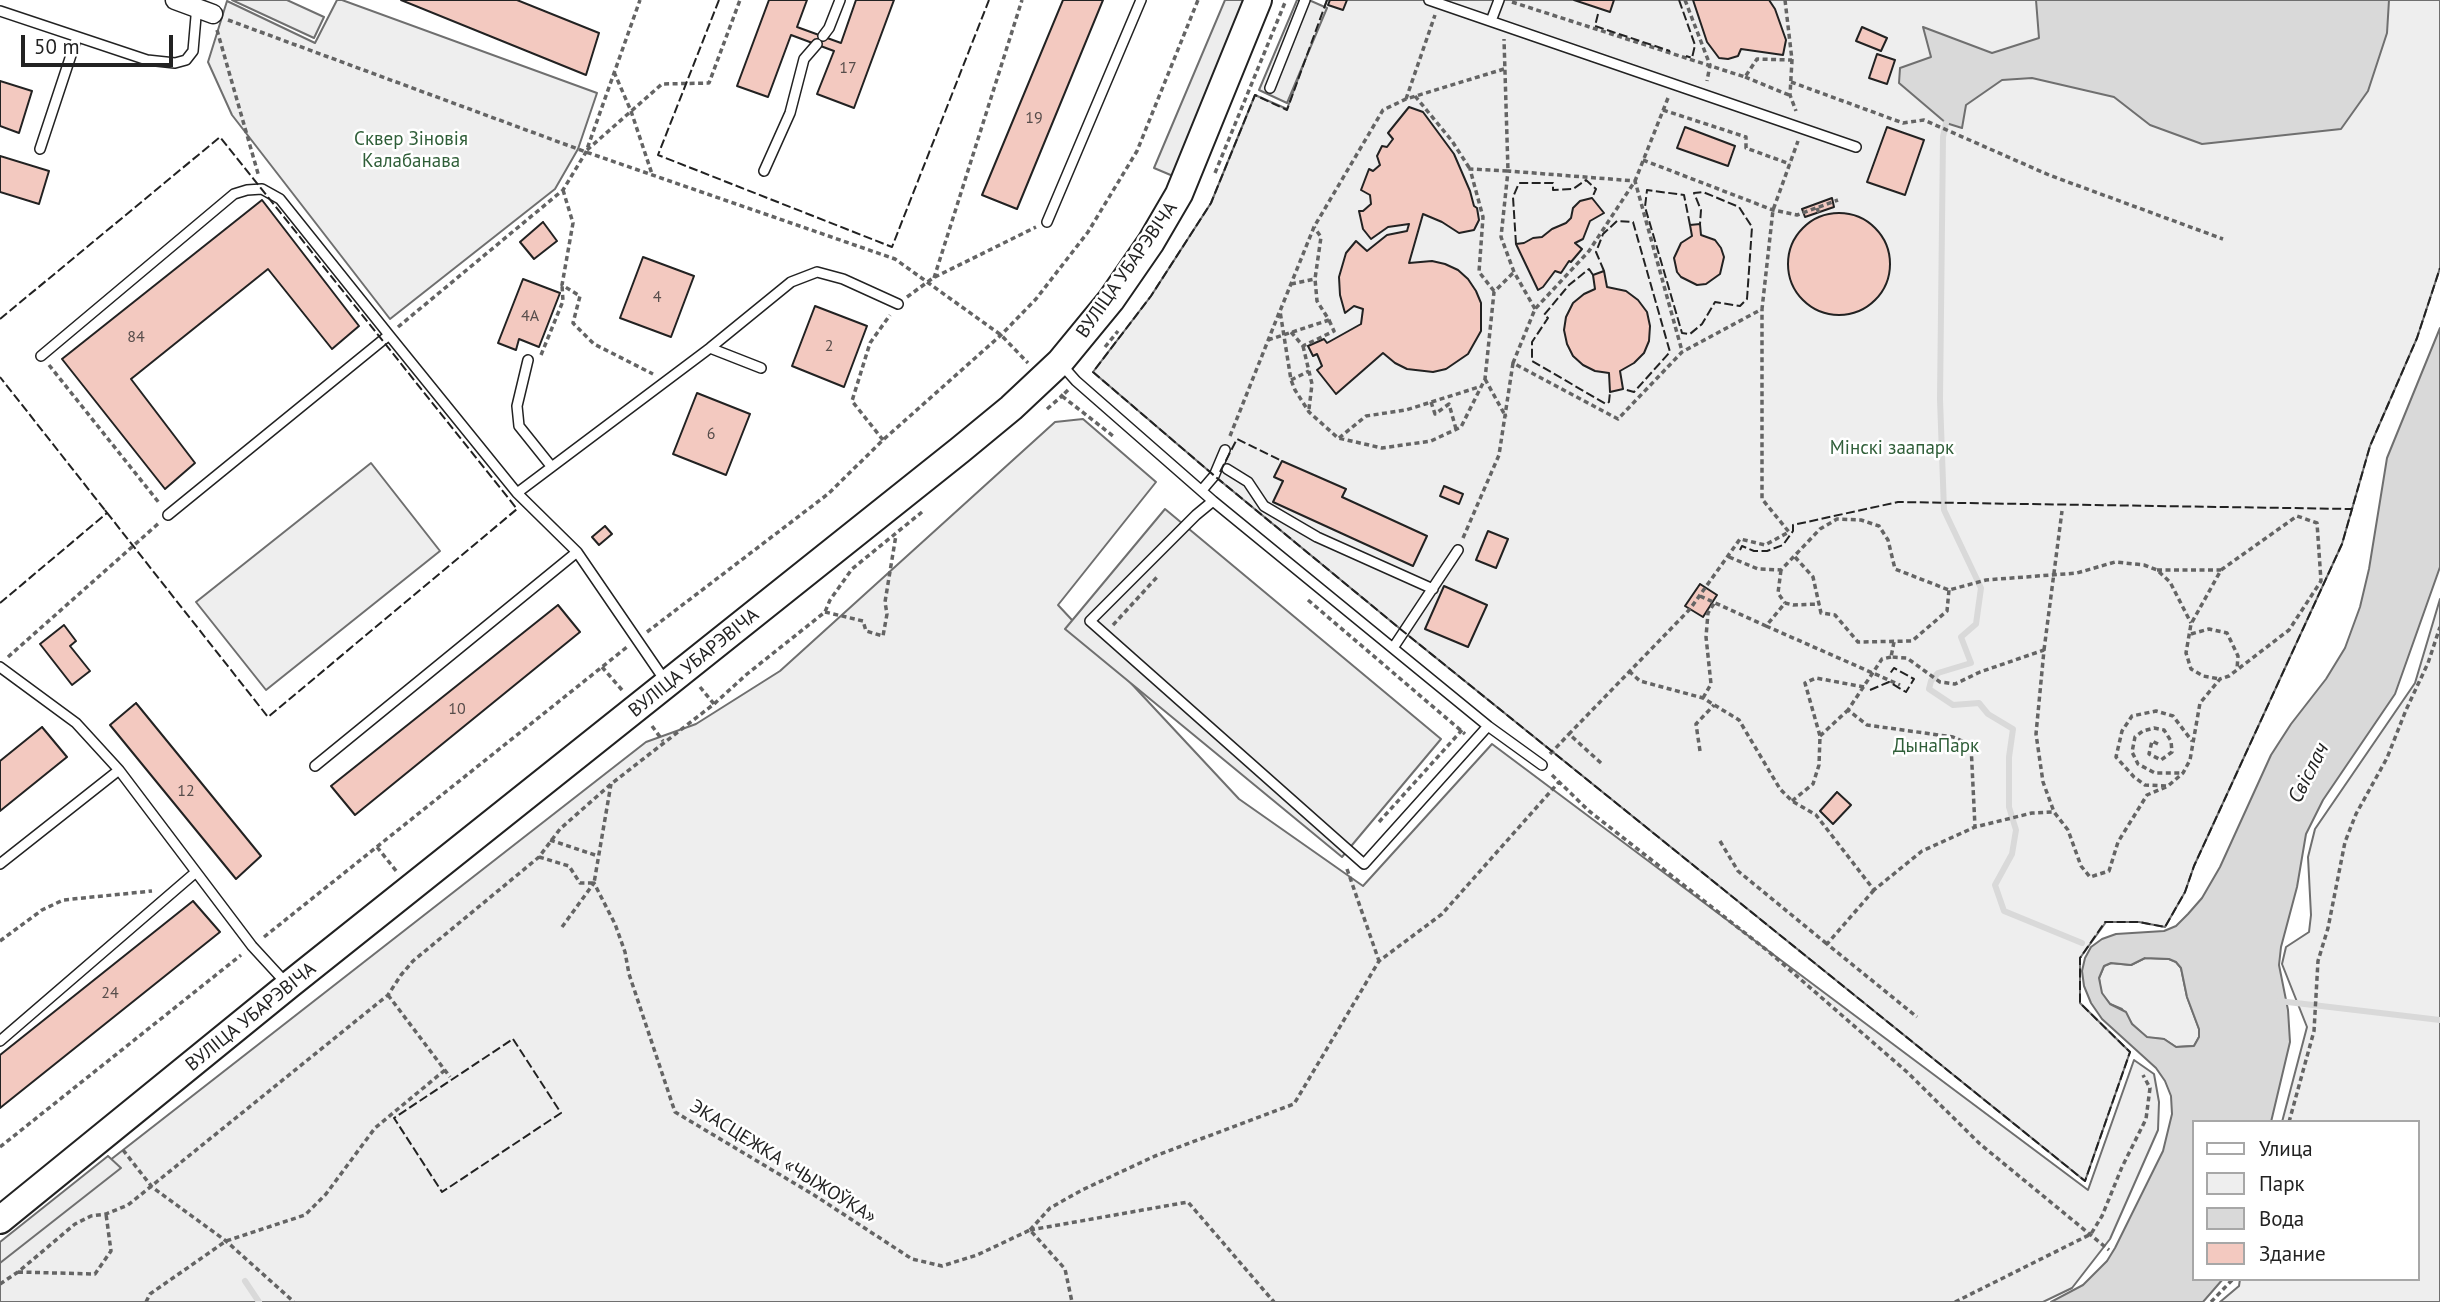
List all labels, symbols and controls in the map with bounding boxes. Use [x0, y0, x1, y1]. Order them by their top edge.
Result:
scale bar [24, 21, 177, 65]
text: 50 m [34, 33, 80, 60]
house number: 17 [839, 58, 857, 78]
house number: 19 [1025, 108, 1043, 128]
park label: Сквер Зіновія Калабанава [354, 129, 468, 173]
street label: ВУЛІЦА УБАРЭВІЧА [1072, 198, 1182, 342]
house number: 4 [653, 287, 661, 307]
house number: 4А [521, 306, 539, 326]
house number: 84 [127, 327, 145, 347]
house number: 2 [825, 336, 833, 356]
house number: 6 [707, 424, 715, 444]
park label: Мінскі заапарк [1830, 438, 1954, 460]
street label: ВУЛІЦА УБАРЭВІЧА [624, 604, 764, 722]
house number: 10 [448, 699, 466, 719]
park label: ДынаПарк [1893, 736, 1979, 758]
water label: Свіслач [2283, 738, 2335, 808]
house number: 12 [177, 781, 195, 801]
street label: ВУЛІЦА УБАРЭВІЧА [181, 958, 321, 1076]
house number: 24 [101, 983, 119, 1003]
street label: ЭКАСЦЕЖКА «ЧЫЖОЎКА» [686, 1095, 880, 1229]
legend [2192, 1120, 2419, 1281]
text: Улица [2259, 1135, 2313, 1162]
text: Парк [2259, 1170, 2305, 1197]
text: Вода [2259, 1205, 2304, 1232]
text: Здание [2259, 1240, 2326, 1267]

